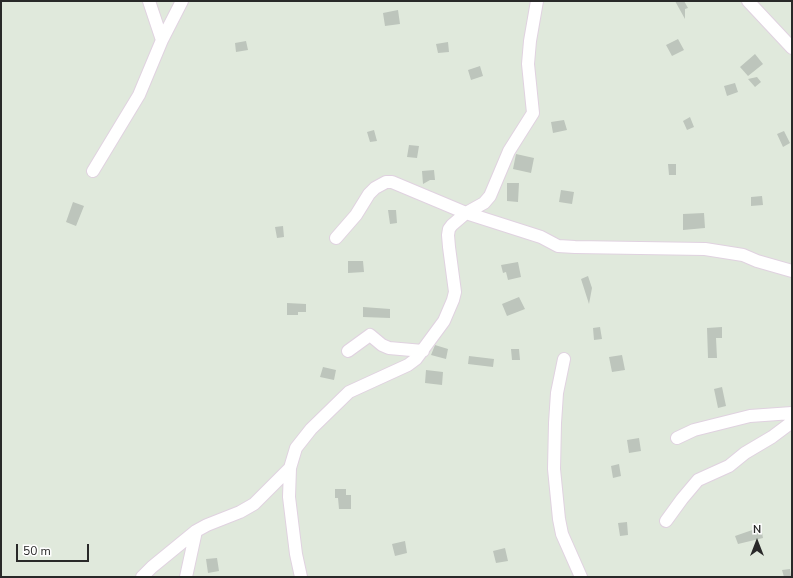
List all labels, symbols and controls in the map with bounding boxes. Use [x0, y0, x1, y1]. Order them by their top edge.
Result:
north arrow [737, 522, 777, 562]
text: N [753, 522, 761, 537]
scale bar [18, 536, 91, 562]
text: 50 m [23, 543, 51, 559]

